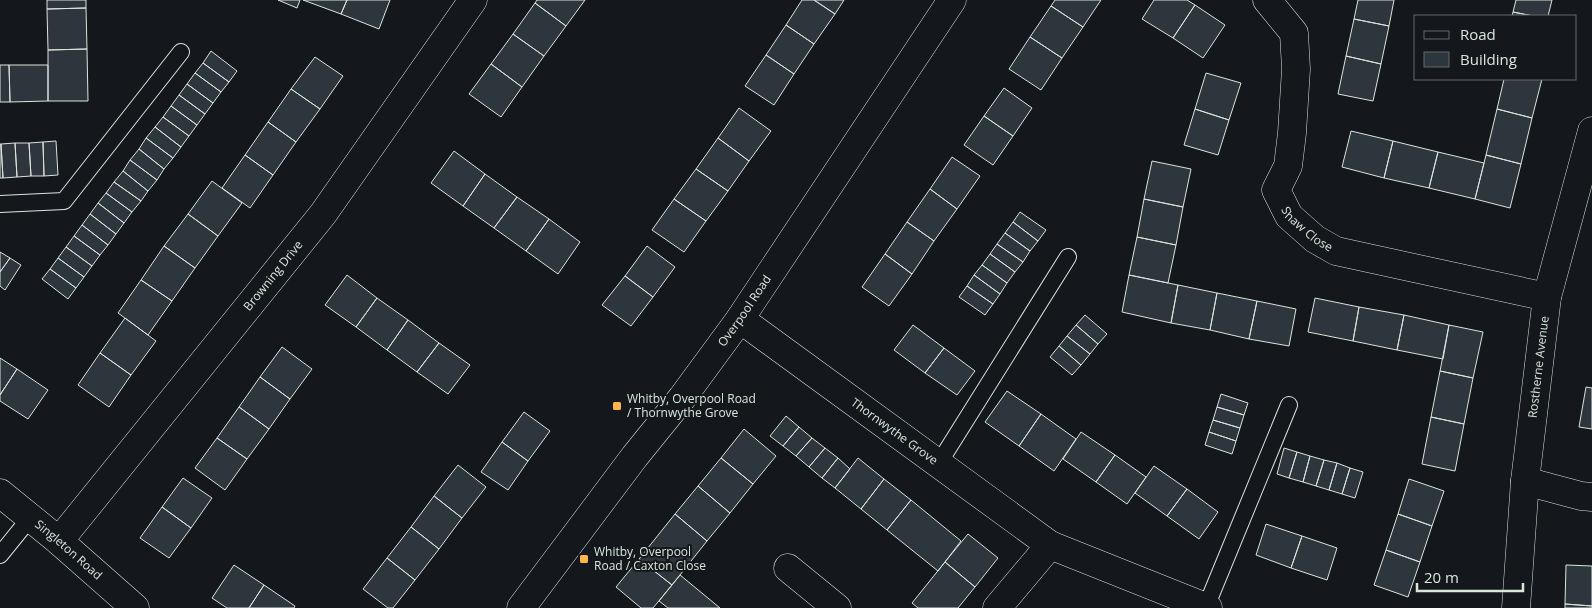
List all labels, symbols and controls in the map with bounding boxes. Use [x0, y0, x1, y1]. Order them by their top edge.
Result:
legend [1414, 15, 1577, 80]
text: Road [1460, 24, 1496, 44]
text: Building [1460, 49, 1517, 69]
street label: Shaw Close [1278, 203, 1336, 255]
street label: Browning Drive [239, 236, 307, 314]
street label: Overpool Road [714, 271, 775, 350]
street label: Rostherne Avenue [1524, 315, 1553, 419]
place label: Whitby, Overpool Road / Thornwythe Grove [627, 390, 756, 421]
street label: Thornwythe Grove [848, 394, 942, 469]
marker: Whitby, Overpool Road / Thornwythe Grove [611, 400, 623, 412]
street label: Singleton Road [31, 516, 106, 583]
place label: Whitby, Overpool Road / Caxton Close [594, 543, 706, 574]
marker: Whitby, Overpool Road / Caxton Close [578, 553, 590, 565]
scale bar [1417, 560, 1523, 592]
text: 20 m [1424, 567, 1459, 587]

